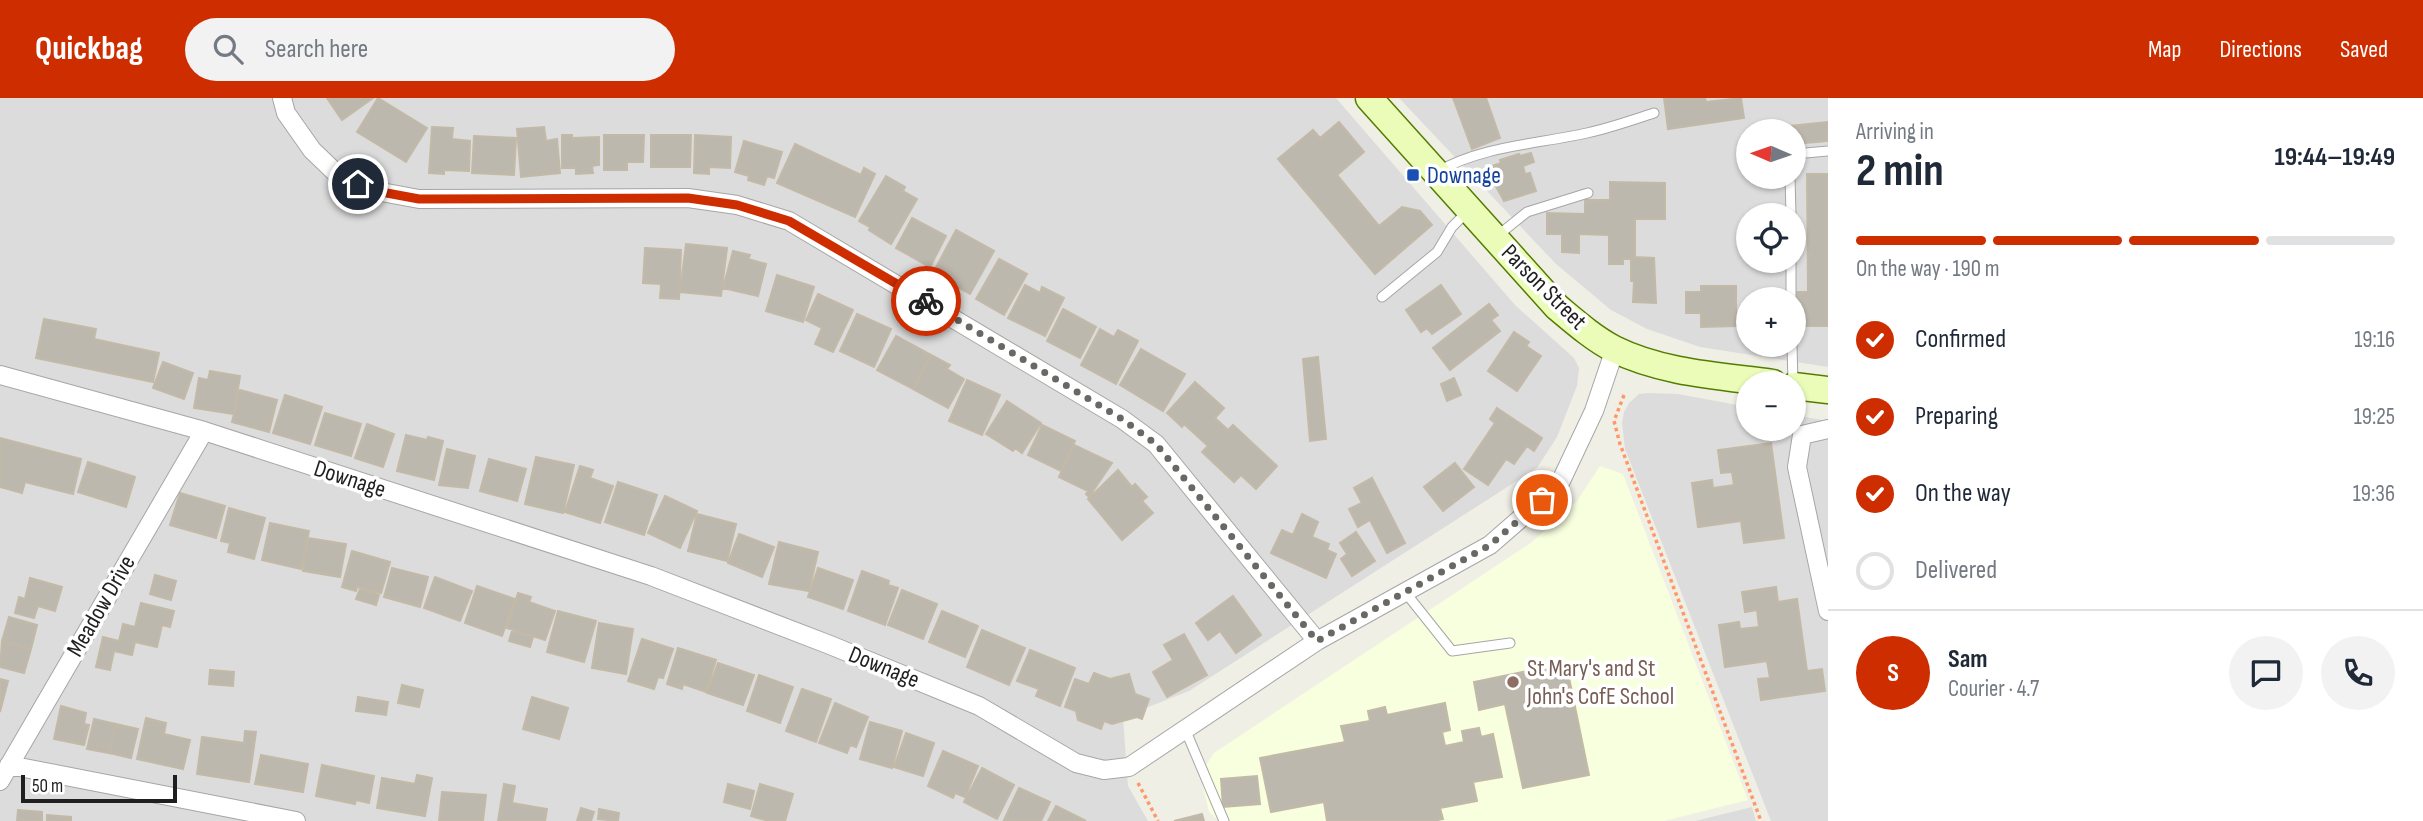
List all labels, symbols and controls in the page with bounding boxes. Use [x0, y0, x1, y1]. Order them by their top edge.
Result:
search box [185, 18, 675, 81]
text: Quickbag [35, 29, 143, 69]
icon: search [209, 30, 247, 68]
text: Search here [265, 34, 368, 65]
text: Map [2148, 35, 2181, 64]
text: Directions [2219, 35, 2302, 64]
text: Saved [2340, 35, 2388, 64]
text: Arriving in [1856, 118, 1934, 146]
north arrow [1736, 119, 1806, 189]
map controls [1736, 119, 1806, 441]
text: 19:44–19:49 [2275, 142, 2395, 173]
text: 2 min [1856, 144, 1944, 199]
pin [328, 154, 388, 214]
place label: Downage [1427, 161, 1501, 190]
icon: home [339, 165, 377, 203]
marker: Downage [1405, 167, 1421, 183]
button: locate [1736, 203, 1806, 273]
street label: Parson Street [1495, 238, 1593, 336]
text: On the way · 190 m [1856, 255, 1999, 283]
courier [891, 266, 961, 336]
icon: bike [907, 282, 945, 320]
button: + [1736, 287, 1806, 357]
icon: check [1856, 321, 1894, 359]
text: Confirmed [1915, 324, 2006, 355]
text: 19:16 [2354, 326, 2395, 354]
button: − [1736, 371, 1806, 441]
icon: check [1856, 398, 1894, 436]
text: Preparing [1915, 401, 1998, 432]
text: 19:25 [2354, 403, 2395, 431]
street label: Downage [310, 454, 390, 504]
pin [1512, 470, 1572, 530]
icon: check [1856, 475, 1894, 513]
text: On the way [1915, 478, 2011, 509]
text: 19:36 [2353, 480, 2395, 508]
icon: bag [1523, 481, 1561, 519]
street label: Meadow Drive [60, 550, 142, 662]
text: Delivered [1915, 555, 1997, 586]
button: chat [2229, 636, 2303, 710]
button: phone [2321, 636, 2395, 710]
street label: Downage [844, 640, 924, 694]
text: Sam [1948, 644, 1988, 675]
place label: St Mary's and St John's CofE School [1526, 654, 1674, 711]
text: S [1887, 658, 1899, 689]
marker: St Mary's and St John's CofE School [1505, 674, 1521, 690]
text: Courier · 4.7 [1948, 675, 2039, 703]
scale bar [21, 772, 177, 804]
text: 50 m [32, 775, 63, 798]

